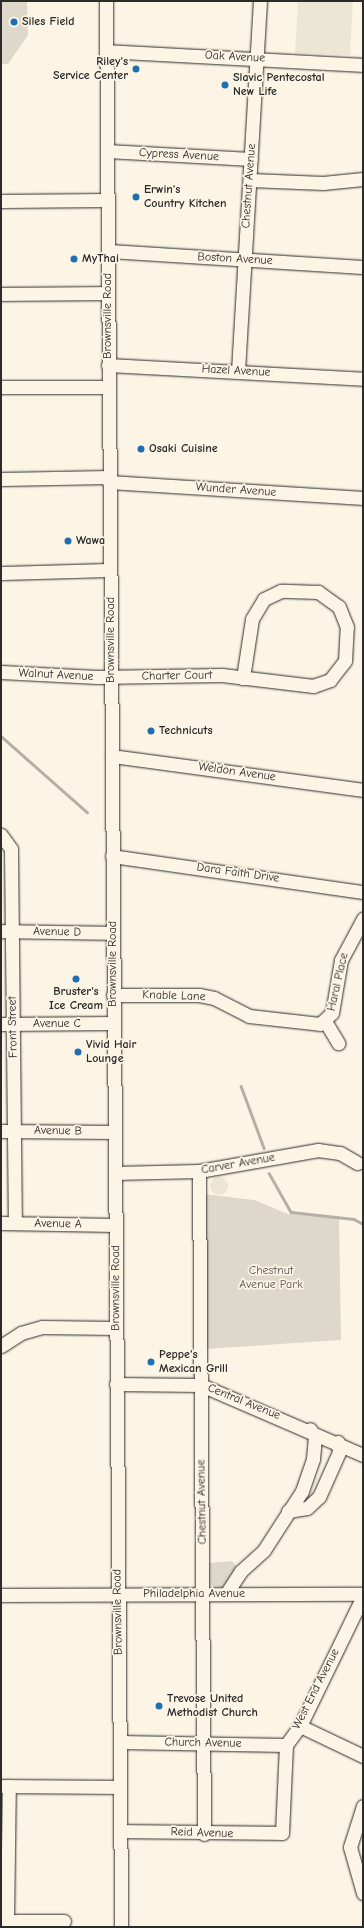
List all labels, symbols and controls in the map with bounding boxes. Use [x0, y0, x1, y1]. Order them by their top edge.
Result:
place label: Siles Field [22, 15, 74, 29]
marker: Siles Field [9, 17, 19, 27]
street label: Oak Avenue [205, 48, 265, 66]
place label: Riley's Service Center [53, 55, 128, 83]
marker: Riley's Service Center [131, 64, 141, 74]
place label: Slavic Pentecostal New Life [233, 71, 325, 99]
marker: Slavic Pentecostal New Life [220, 80, 230, 90]
street label: Chestnut Avenue [239, 143, 259, 229]
street label: Cypress Avenue [139, 146, 219, 164]
place label: Erwin's Country Kitchen [144, 183, 226, 211]
marker: Erwin's Country Kitchen [131, 192, 141, 202]
street label: Boston Avenue [197, 250, 273, 268]
place label: MyThai [82, 252, 119, 266]
marker: MyThai [69, 254, 79, 264]
street label: Brownsville Road [101, 273, 115, 359]
street label: Hazel Avenue [201, 362, 271, 380]
place label: Osaki Cuisine [149, 442, 218, 456]
marker: Osaki Cuisine [136, 444, 146, 454]
street label: Wunder Avenue [195, 480, 277, 500]
place label: Wawa [76, 534, 105, 548]
marker: Wawa [63, 536, 73, 546]
street label: Brownsville Road [104, 597, 118, 683]
street label: Walnut Avenue [18, 666, 94, 684]
street label: Charter Court [142, 668, 212, 684]
place label: Technicuts [159, 724, 213, 738]
marker: Technicuts [146, 726, 156, 736]
street label: Weldon Avenue [197, 759, 277, 785]
street label: Dara Faith Drive [196, 860, 280, 886]
street label: Brownsville Road [106, 921, 120, 1007]
street label: Avenue D [33, 924, 81, 940]
street label: Haral Place [324, 951, 352, 1013]
marker: Bruster's Ice Cream [71, 974, 81, 984]
place label: Bruster's Ice Cream [49, 985, 103, 1013]
street label: Knable Lane [142, 988, 206, 1004]
street label: Front Street [5, 996, 21, 1058]
street label: Avenue C [33, 1017, 81, 1031]
place label: Vivid Hair Lounge [86, 1038, 136, 1066]
marker: Vivid Hair Lounge [73, 1047, 83, 1057]
street label: Avenue B [34, 1123, 82, 1139]
street label: Carver Avenue [200, 1150, 276, 1178]
street label: Avenue A [34, 1216, 82, 1232]
street label: Brownsville Road [109, 1245, 123, 1331]
park label: Chestnut Avenue Park [239, 1264, 303, 1292]
place label: Peppe's Mexican Grill [159, 1348, 228, 1376]
marker: Peppe's Mexican Grill [146, 1357, 156, 1367]
street label: Central Avenue [205, 1381, 283, 1423]
street label: Chestnut Avenue [194, 1459, 210, 1545]
street label: Brownsville Road [110, 1569, 126, 1655]
street label: Philadelphia Avenue [143, 1587, 245, 1601]
street label: West End Avenue [289, 1646, 343, 1732]
place label: Trevose United Methodist Church [167, 1692, 258, 1720]
marker: Trevose United Methodist Church [154, 1701, 164, 1711]
street label: Church Avenue [164, 1735, 242, 1751]
street label: Reid Avenue [170, 1825, 234, 1841]

